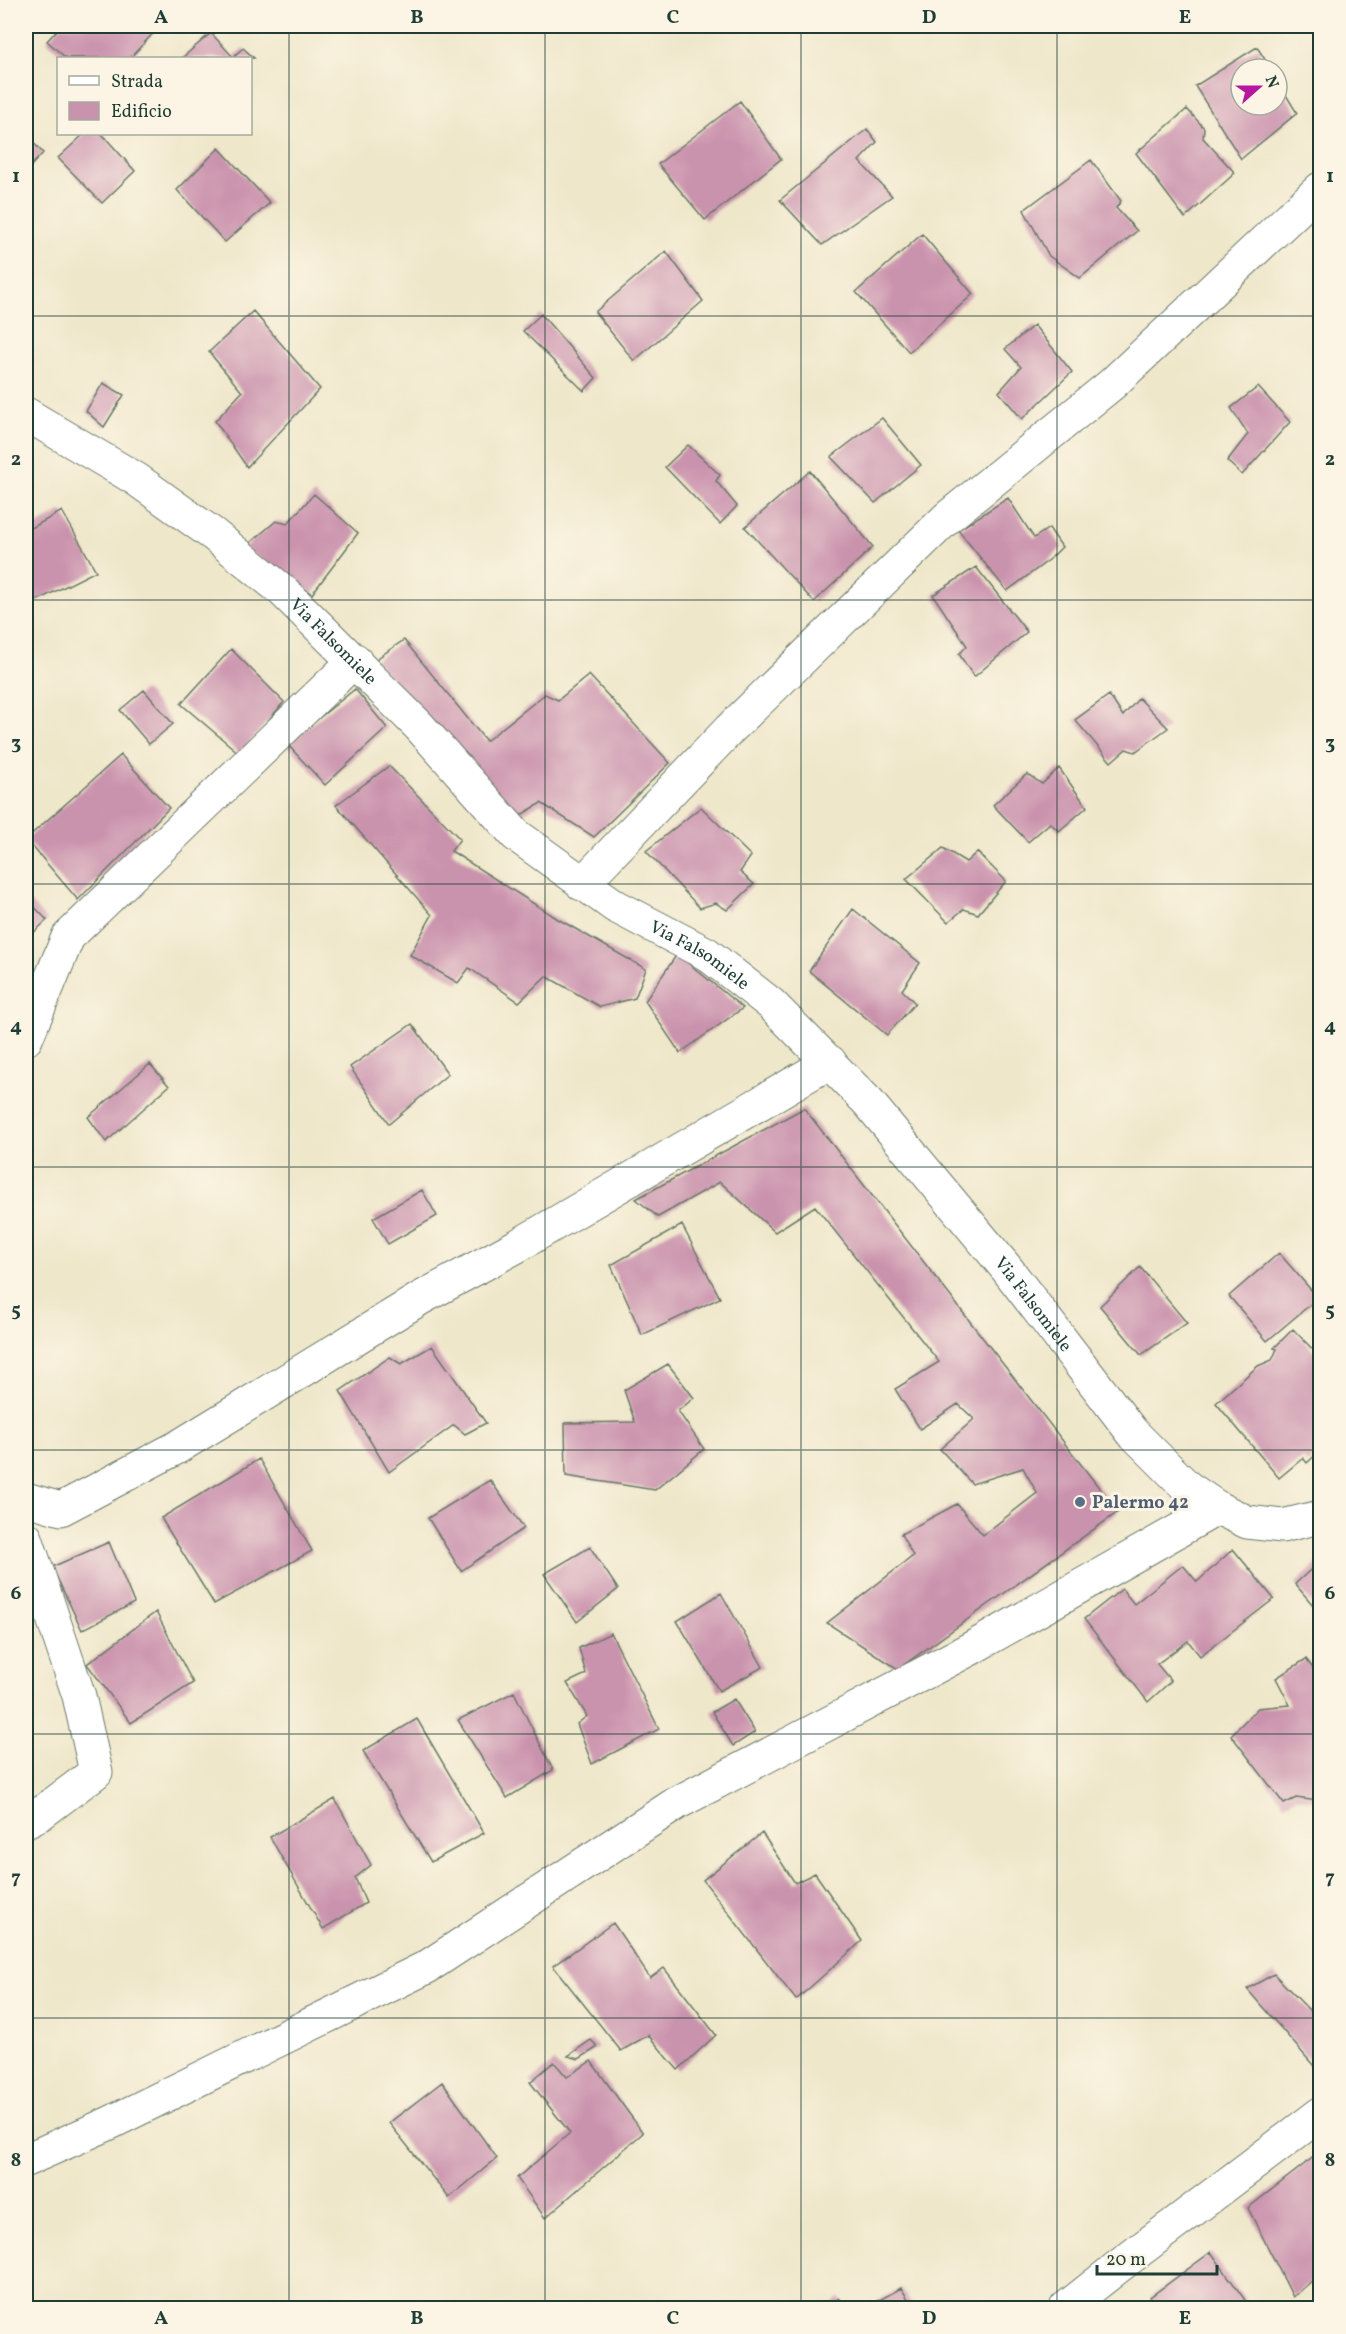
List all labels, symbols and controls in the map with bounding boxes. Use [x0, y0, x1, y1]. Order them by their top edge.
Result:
text: A [154, 4, 168, 32]
text: B [410, 4, 424, 32]
text: C [667, 4, 680, 32]
text: D [922, 4, 936, 32]
text: E [1179, 4, 1191, 32]
legend [57, 57, 252, 135]
north arrow [1229, 57, 1289, 117]
text: Strada [111, 70, 163, 95]
text: N [1259, 73, 1284, 92]
text: Edificio [111, 100, 172, 125]
text: 1 [12, 163, 20, 191]
text: 1 [1326, 163, 1334, 191]
text: 2 [11, 446, 21, 474]
text: 2 [1325, 446, 1335, 474]
street label: Via Falsomiele [283, 593, 382, 691]
text: 3 [11, 730, 21, 758]
text: 3 [1325, 730, 1335, 758]
street label: Via Falsomiele [645, 915, 754, 997]
text: 4 [10, 1013, 22, 1041]
text: 4 [1324, 1013, 1336, 1041]
street label: Via Falsomiele [988, 1252, 1077, 1358]
text: 5 [11, 1297, 21, 1325]
text: 5 [1325, 1297, 1335, 1325]
place label: Palermo 42 [1092, 1491, 1189, 1516]
marker: Palermo 42 [1073, 1495, 1087, 1509]
text: 6 [11, 1580, 22, 1608]
text: 6 [1325, 1580, 1336, 1608]
text: 7 [11, 1864, 21, 1892]
text: 7 [1325, 1864, 1335, 1892]
text: 8 [11, 2147, 21, 2175]
text: 8 [1325, 2147, 1335, 2175]
scale bar [1097, 2238, 1217, 2276]
text: 20 m [1106, 2248, 1146, 2273]
text: A [154, 2305, 168, 2333]
text: B [410, 2305, 424, 2333]
text: C [667, 2305, 680, 2333]
text: D [922, 2305, 936, 2333]
text: E [1179, 2305, 1191, 2333]

